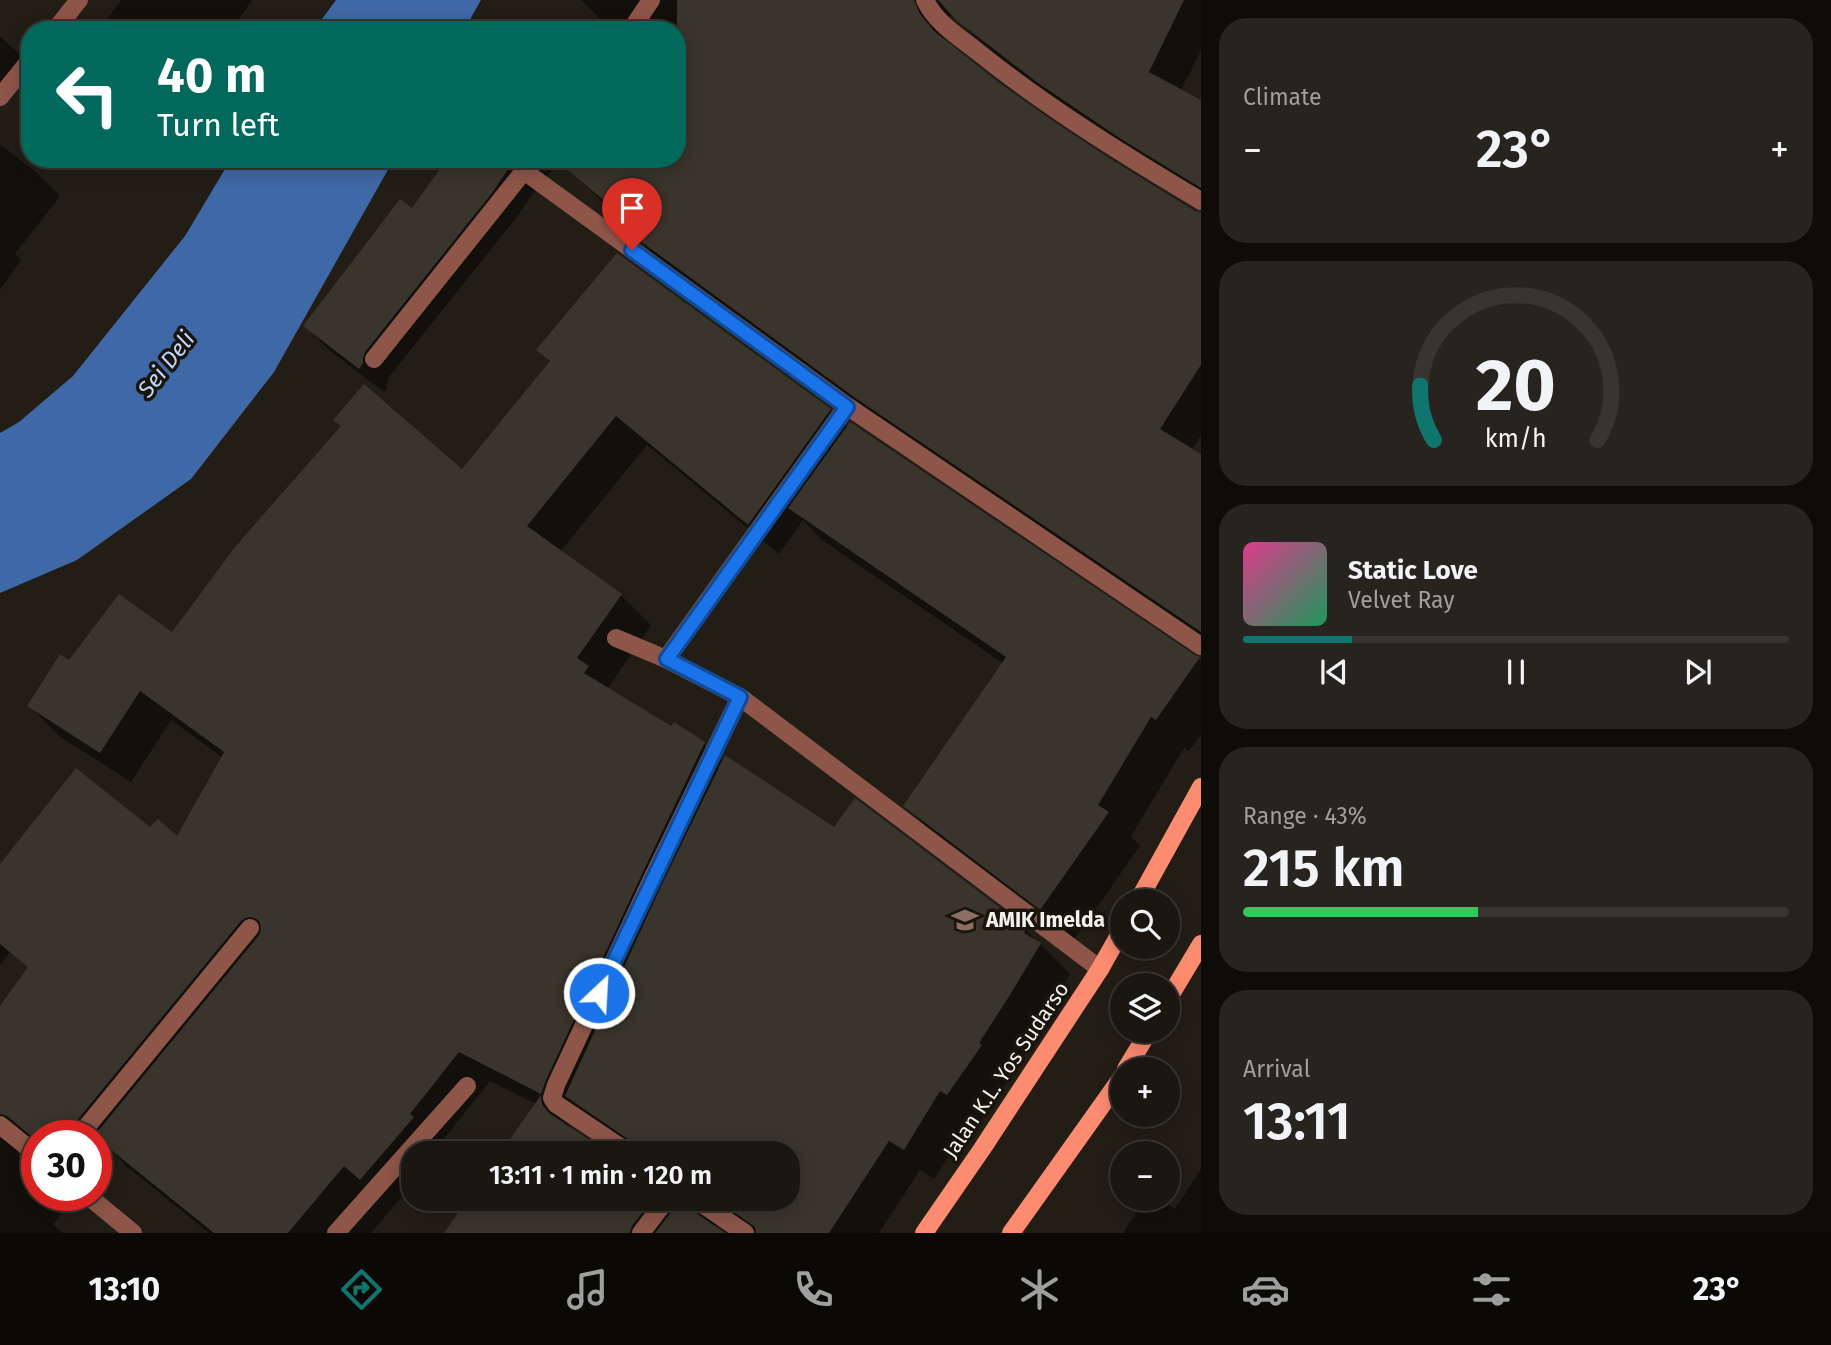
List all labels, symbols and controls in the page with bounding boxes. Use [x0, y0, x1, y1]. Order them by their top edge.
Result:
text: 40 m [157, 46, 266, 105]
icon: left [42, 49, 133, 140]
text: Climate [1243, 83, 1322, 111]
text: Turn left [157, 106, 279, 144]
text: 23° [1476, 118, 1556, 181]
text: − [1243, 127, 1262, 173]
text: + [1770, 127, 1789, 173]
pin [602, 178, 662, 250]
icon: arrive [613, 189, 651, 227]
water label: Sei Deli [131, 325, 201, 403]
text: 20 [1476, 342, 1556, 429]
text: km/h [1485, 423, 1547, 453]
text: Static Love [1348, 555, 1478, 586]
text: Velvet Ray [1348, 586, 1455, 614]
icon: previous [1315, 653, 1353, 691]
icon: pause [1497, 653, 1535, 691]
icon: next [1679, 653, 1717, 691]
text: Range · 43% [1243, 802, 1367, 830]
text: 215 km [1243, 837, 1405, 900]
map controls [1110, 889, 1180, 1211]
button: search [1110, 889, 1180, 959]
school or university icon: AMIK Imelda [950, 905, 980, 935]
place label: AMIK Imelda [985, 907, 1105, 933]
position arrow [562, 956, 636, 1030]
button: layers [1110, 973, 1180, 1043]
street label: Jalan K.L. Yos Sudarso [937, 977, 1075, 1163]
text: Arrival [1243, 1055, 1310, 1083]
button: + [1110, 1057, 1180, 1127]
text: 13:11 [1243, 1090, 1351, 1153]
speed limit sign: 30 [21, 1120, 112, 1211]
button: − [1110, 1141, 1180, 1211]
text: 13:11 · 1 min · 120 m [489, 1160, 712, 1191]
icon: directions [337, 1265, 386, 1314]
icon: music [563, 1265, 612, 1314]
icon: phone [789, 1265, 838, 1314]
icon: climate [1015, 1265, 1064, 1314]
icon: car [1241, 1265, 1290, 1314]
icon: filters [1467, 1265, 1516, 1314]
text: 13:10 [88, 1270, 160, 1308]
text: 23° [1693, 1270, 1743, 1308]

